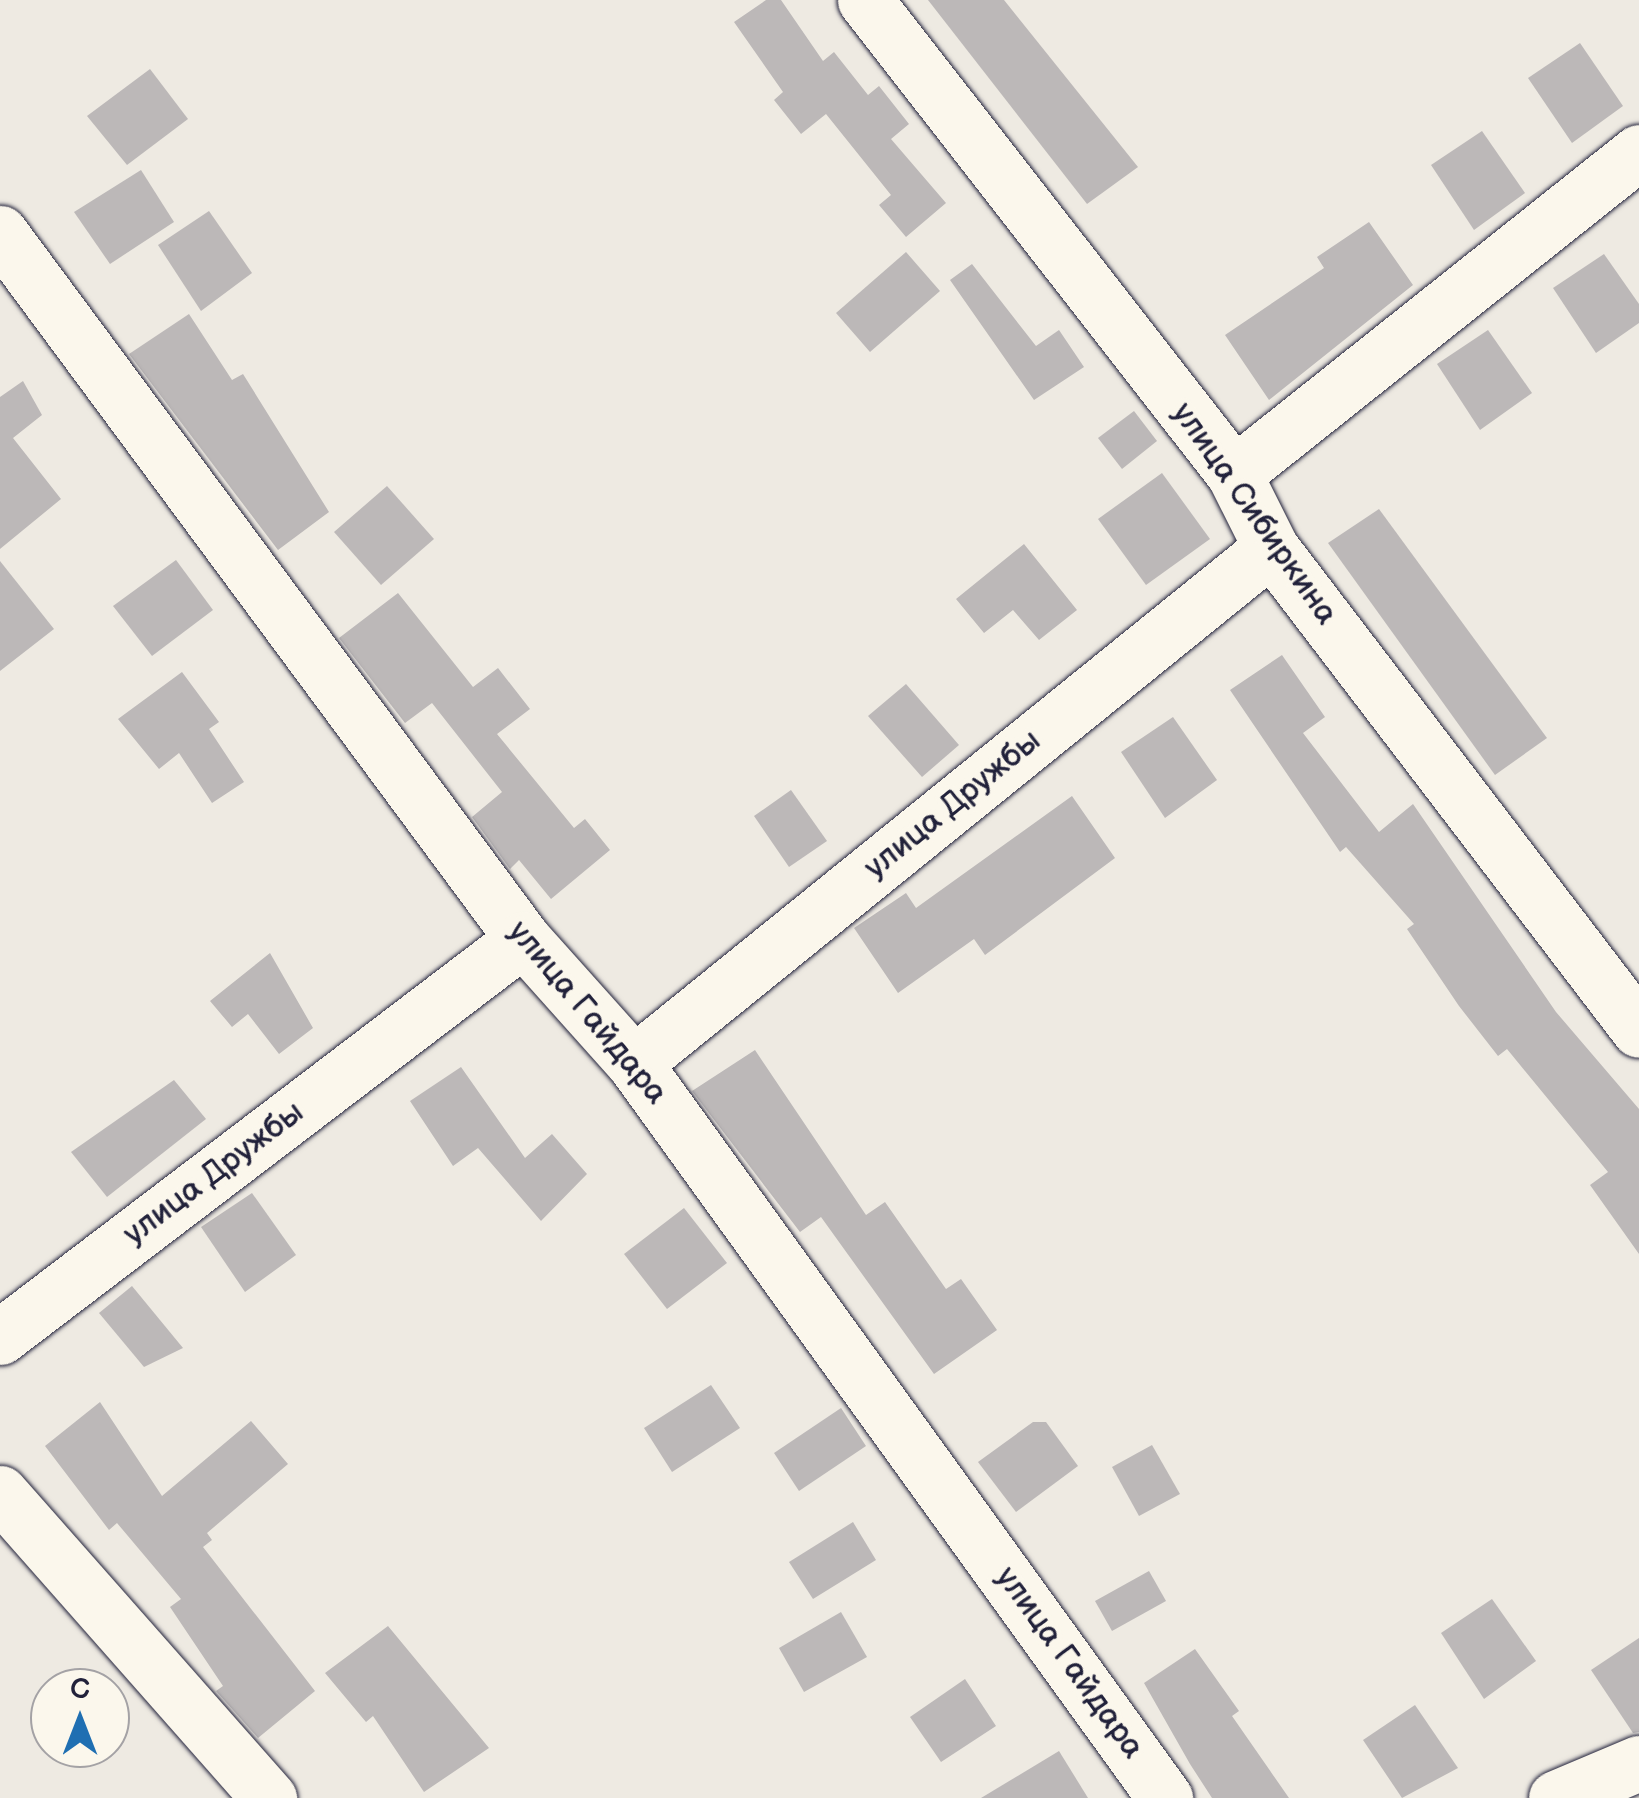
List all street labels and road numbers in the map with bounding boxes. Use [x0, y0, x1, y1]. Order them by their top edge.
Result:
street label: улица Сибиркина [1163, 396, 1345, 632]
street label: улица Дружбы [857, 722, 1049, 888]
street label: улица Гайдара [499, 914, 675, 1112]
street label: улица Дружбы [116, 1094, 312, 1254]
street label: улица Гайдара [987, 1560, 1151, 1766]

